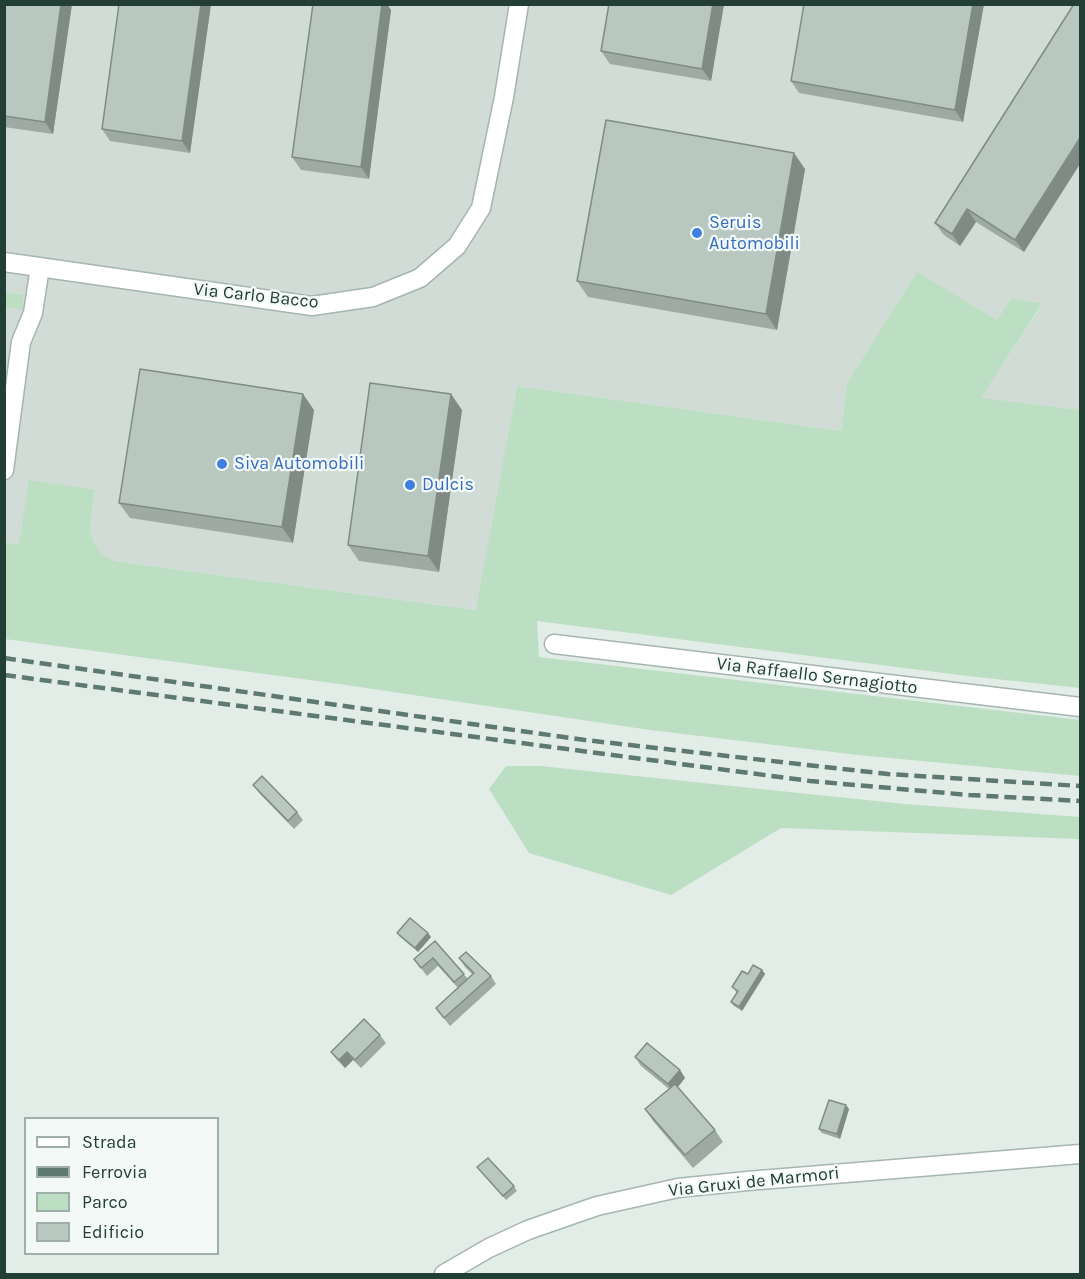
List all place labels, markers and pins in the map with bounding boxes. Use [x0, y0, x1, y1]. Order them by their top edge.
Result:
place label: Seruis Automobili [709, 212, 800, 254]
marker: Seruis Automobili [690, 226, 704, 240]
place label: Siva Automobili [234, 453, 364, 475]
marker: Siva Automobili [215, 457, 229, 471]
place label: Dulcis [422, 474, 474, 496]
marker: Dulcis [403, 478, 417, 492]

